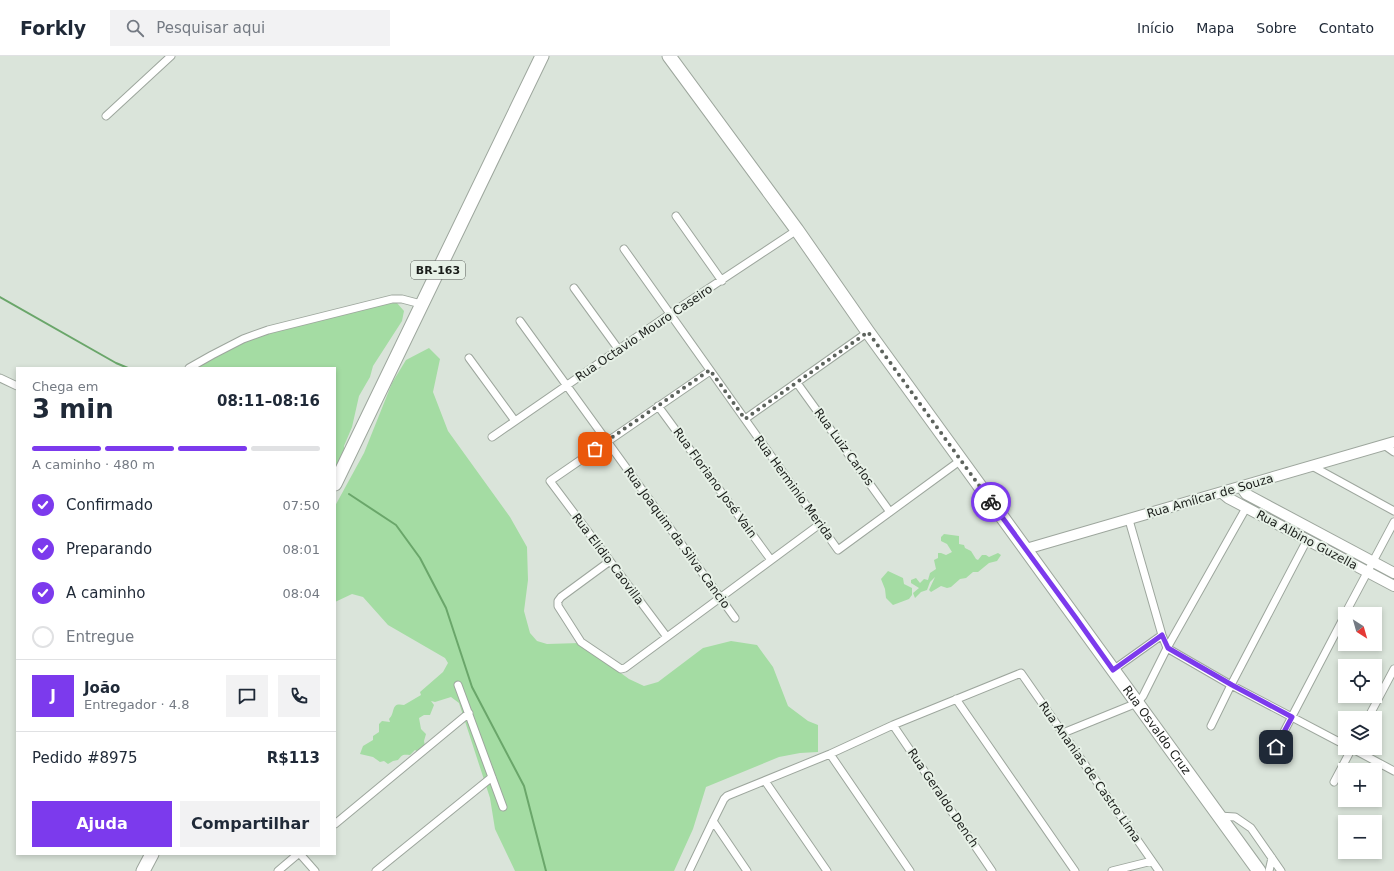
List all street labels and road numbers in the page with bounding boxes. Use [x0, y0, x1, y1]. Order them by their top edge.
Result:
road number: BR-163 [411, 261, 465, 279]
street label: Rua Octavio Mouro Caseiro [573, 282, 715, 384]
street label: Rua Luiz Carlos [811, 406, 877, 488]
street label: Rua Floriano José Vain [670, 425, 760, 541]
street label: Rua Herminio Merida [751, 433, 837, 543]
street label: Rua Joaquim da Silva Cancio [621, 465, 733, 611]
street label: Rua Amílcar de Souza [1145, 471, 1275, 521]
street label: Rua Albino Guzella [1254, 507, 1360, 573]
street label: Rua Elidio Caovilla [569, 511, 647, 607]
street label: Rua Osvaldo Cruz [1120, 683, 1194, 777]
street label: Rua Ananias de Castro Lima [1036, 699, 1144, 845]
street label: Rua Geraldo Dench [905, 746, 981, 850]

